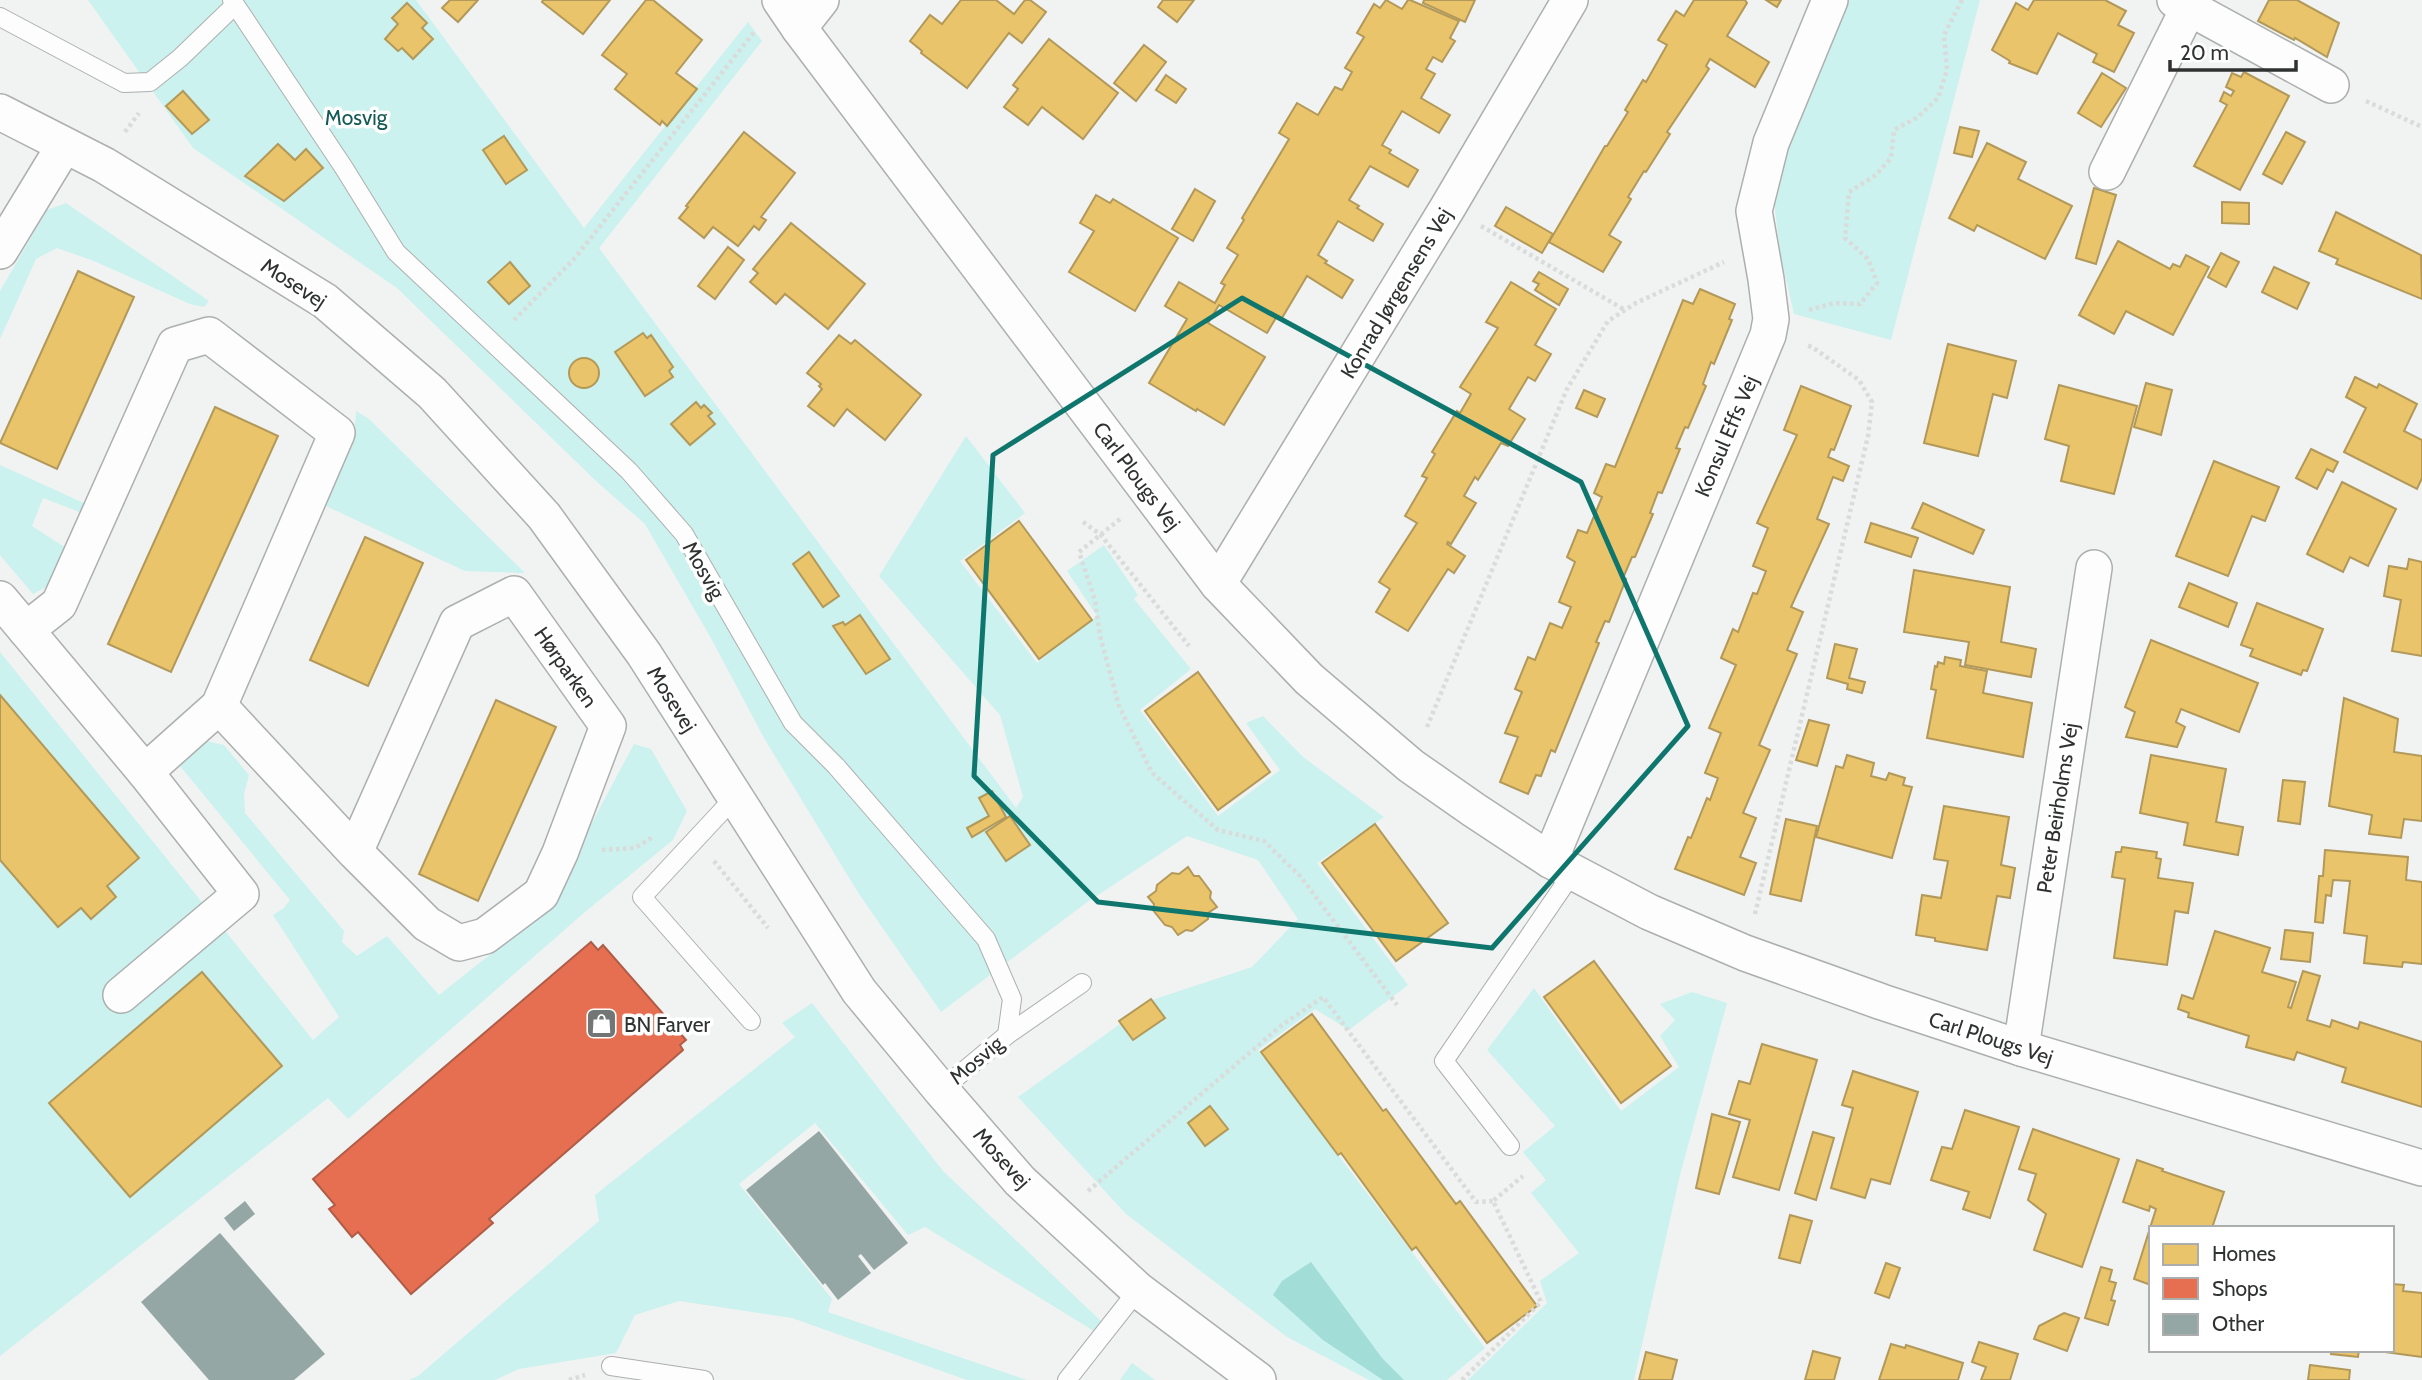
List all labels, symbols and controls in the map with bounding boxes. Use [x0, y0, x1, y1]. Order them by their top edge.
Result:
scale bar [2170, 28, 2296, 72]
text: 20 m [2180, 40, 2229, 65]
park label: Mosvig [325, 105, 388, 130]
street label: Konrad Jørgensens Vej [1335, 203, 1458, 383]
street label: Mosevej [256, 253, 331, 314]
street label: Konsul Effs Vej [1689, 372, 1764, 501]
street label: Carl Plougs Vej [1087, 417, 1186, 536]
street label: Mosvig [678, 537, 731, 604]
street label: Hørparken [529, 622, 603, 712]
street label: Mosevej [641, 661, 702, 737]
street label: Peter Beirholms Vej [2031, 721, 2084, 895]
street label: Carl Plougs Vej [1925, 1006, 2056, 1071]
shop icon: BN Farver [584, 1007, 618, 1041]
place label: BN Farver [624, 1012, 710, 1037]
street label: Mosvig [944, 1030, 1008, 1090]
street label: Mosevej [968, 1122, 1036, 1194]
legend [2149, 1226, 2394, 1352]
text: Homes [2212, 1241, 2276, 1266]
text: Shops [2212, 1276, 2268, 1301]
text: Other [2212, 1311, 2264, 1336]

